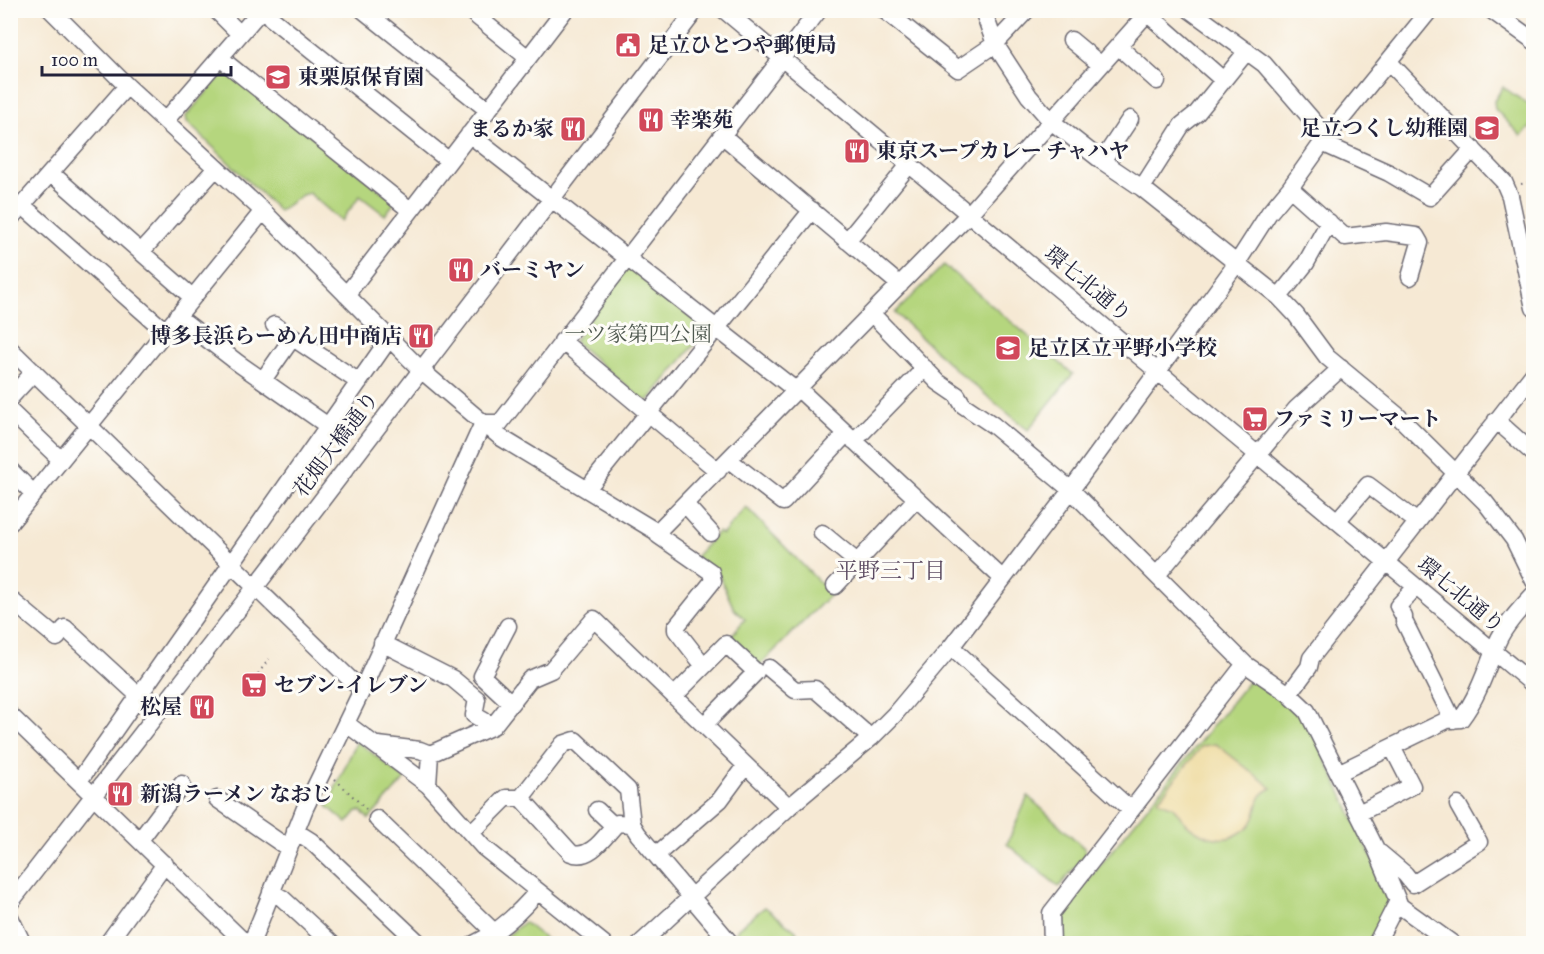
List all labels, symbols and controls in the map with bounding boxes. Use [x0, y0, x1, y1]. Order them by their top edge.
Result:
public building icon: 足立ひとつや郵便局 [613, 30, 643, 60]
place label: 足立ひとつや郵便局 [648, 32, 837, 58]
scale bar [42, 39, 231, 77]
text: 100 m [51, 49, 98, 71]
school or university icon: 東栗原保育園 [263, 62, 293, 92]
place label: 東栗原保育園 [298, 64, 424, 90]
restaurant icon: 幸楽苑 [636, 105, 666, 135]
place label: 幸楽苑 [670, 107, 733, 133]
school or university icon: 足立つくし幼稚園 [1472, 113, 1502, 143]
restaurant icon: まるか家 [558, 114, 588, 144]
place label: 足立つくし幼稚園 [1300, 115, 1468, 141]
place label: まるか家 [470, 116, 554, 142]
restaurant icon: 東京スープカレー チャハヤ [842, 136, 872, 166]
place label: 東京スープカレー チャハヤ [876, 138, 1130, 164]
street label: 環七北通り [1039, 240, 1137, 328]
restaurant icon: バーミヤン [446, 255, 476, 285]
place label: バーミヤン [480, 257, 585, 283]
restaurant icon: 博多長浜らーめん田中商店 [406, 321, 436, 351]
park label: 一ツ家第四公園 [565, 321, 712, 347]
place label: 博多長浜らーめん田中商店 [150, 323, 402, 349]
school or university icon: 足立区立平野小学校 [993, 333, 1023, 363]
place label: 足立区立平野小学校 [1028, 335, 1217, 361]
street label: 花畑大橋通り [288, 386, 384, 502]
supermarket icon: ファミリーマート [1240, 404, 1270, 434]
place label: ファミリーマート [1274, 406, 1442, 432]
street label: 環七北通り [1412, 551, 1510, 639]
district label: 平野三丁目 [836, 557, 946, 584]
supermarket icon: セブン-イレブン [239, 670, 269, 700]
place label: セブン-イレブン [274, 672, 428, 698]
restaurant icon: 松屋 [187, 692, 217, 722]
place label: 松屋 [140, 694, 182, 720]
restaurant icon: 新潟ラーメン なおじ [105, 779, 135, 809]
place label: 新潟ラーメン なおじ [140, 781, 332, 807]

